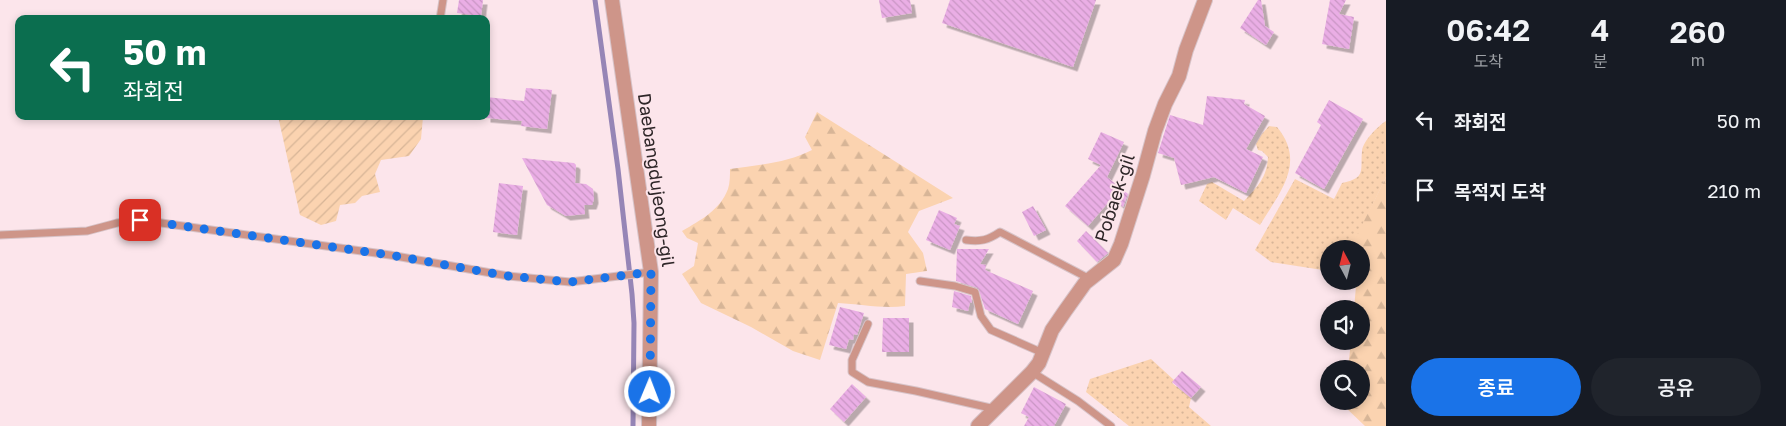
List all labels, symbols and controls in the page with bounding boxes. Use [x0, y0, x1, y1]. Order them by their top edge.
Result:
text: 06:42 [1446, 12, 1530, 48]
text: 4 [1591, 12, 1609, 48]
text: 260 [1670, 14, 1726, 50]
text: 50 m [123, 31, 206, 73]
icon: left [40, 35, 105, 100]
text: m [1691, 50, 1705, 70]
text: 도착 [1474, 51, 1503, 71]
text: 분 [1593, 51, 1607, 71]
text: 좌회전 [123, 77, 184, 104]
street label: Daebangdujeong-gil [634, 92, 680, 268]
icon: left [1411, 106, 1439, 134]
text: 50 m [1717, 109, 1761, 132]
text: 좌회전 [1454, 110, 1506, 133]
street label: Pobaek-gil [1089, 150, 1139, 245]
icon: arrive [1411, 176, 1439, 204]
text: 210 m [1707, 179, 1761, 202]
text: 목적지 도착 [1454, 180, 1546, 203]
pin [119, 199, 161, 241]
icon: arrive [126, 206, 154, 234]
north arrow [1320, 240, 1370, 290]
map controls [1320, 240, 1370, 410]
button: sound [1320, 300, 1370, 350]
button: 종료 [1411, 358, 1581, 416]
button: 공유 [1591, 358, 1761, 416]
button: search [1320, 360, 1370, 410]
position arrow [623, 365, 675, 417]

